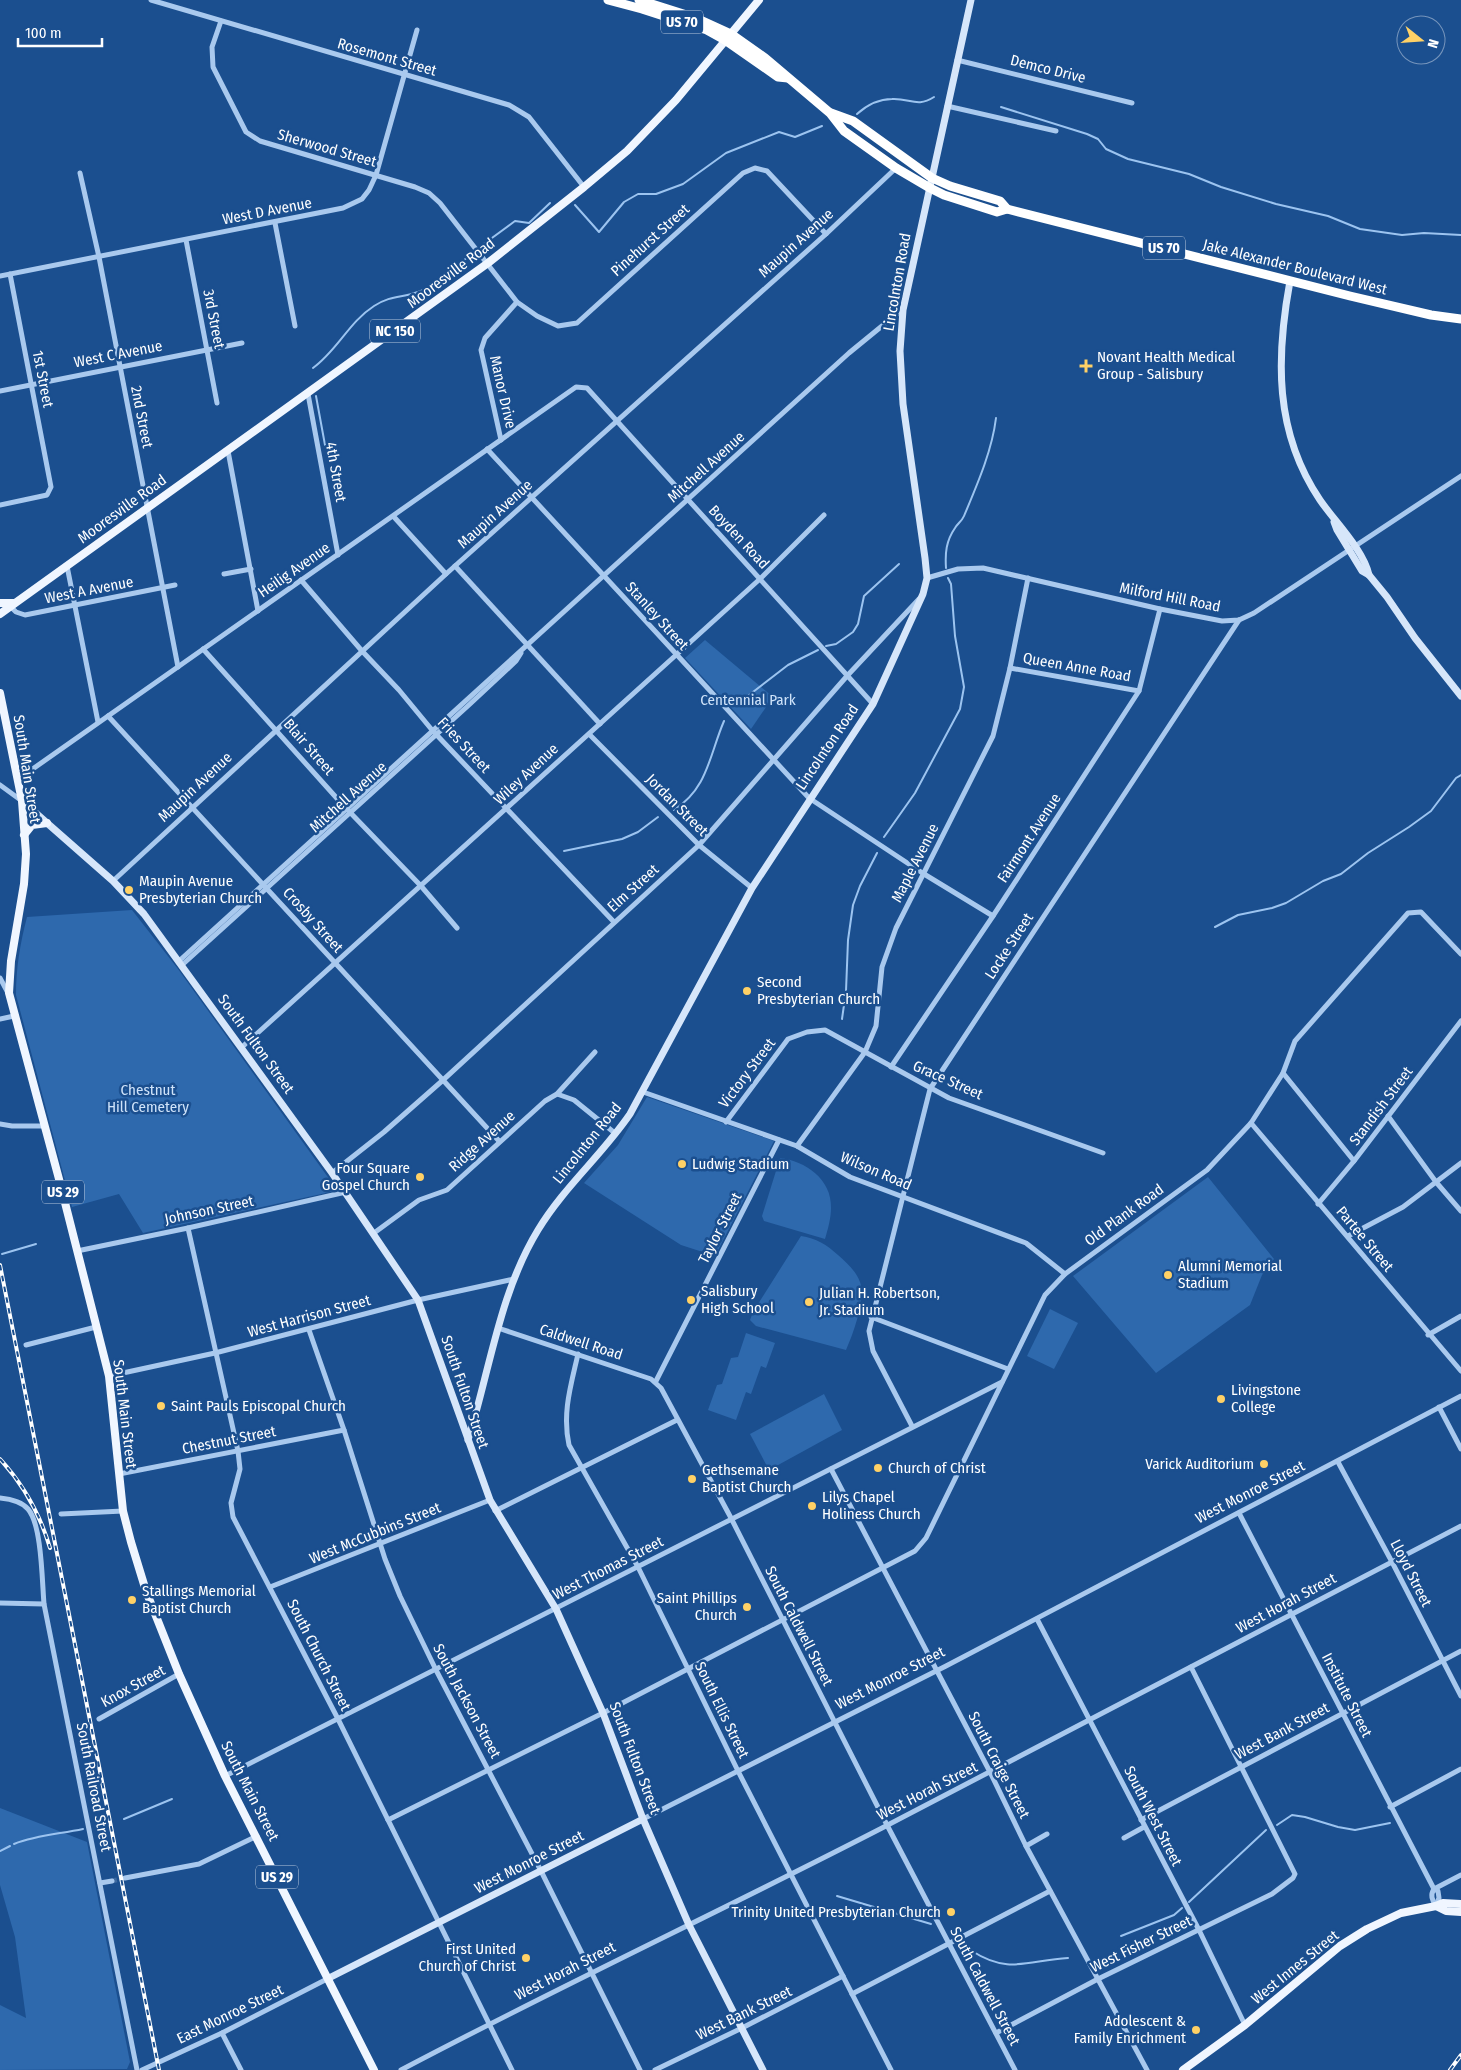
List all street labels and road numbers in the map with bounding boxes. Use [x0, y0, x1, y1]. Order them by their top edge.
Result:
road number: US 70 [661, 11, 703, 34]
street label: Rosemont Street [335, 34, 439, 80]
street label: Demco Drive [1008, 51, 1088, 87]
street label: Sherwood Street [275, 125, 379, 171]
street label: West D Avenue [221, 194, 313, 228]
street label: Pinehurst Street [607, 200, 693, 280]
street label: Maupin Avenue [755, 205, 837, 281]
street label: Lincolnton Road [880, 232, 914, 332]
street label: Mooresville Road [404, 234, 498, 312]
street label: Jake Alexander Boulevard West [1201, 235, 1389, 299]
road number: US 70 [1143, 237, 1185, 260]
street label: 3rd Street [199, 288, 229, 350]
road number: NC 150 [370, 320, 420, 342]
street label: West C Avenue [72, 337, 164, 371]
street label: 1st Street [29, 349, 57, 409]
street label: Manor Drive [486, 354, 520, 430]
street label: 2nd Street [127, 384, 157, 450]
street label: Mitchell Avenue [664, 428, 748, 506]
street label: 4th Street [322, 441, 350, 503]
street label: Mooresville Road [74, 471, 170, 547]
street label: Maupin Avenue [454, 476, 536, 552]
street label: Boyden Road [705, 501, 773, 573]
street label: Heilig Avenue [255, 539, 333, 601]
street label: West A Avenue [43, 573, 135, 607]
street label: Stanley Street [622, 578, 692, 654]
street label: Milford Hill Road [1118, 578, 1222, 616]
street label: Queen Anne Road [1022, 649, 1132, 685]
street label: Lincolnton Road [792, 701, 862, 793]
street label: South Main Street [10, 713, 44, 825]
street label: Fries Street [434, 714, 494, 777]
street label: Blair Street [280, 715, 338, 779]
street label: Wiley Avenue [490, 740, 562, 808]
street label: Maupin Avenue [154, 748, 236, 826]
street label: Mitchell Avenue [306, 758, 390, 836]
street label: Jordan Street [642, 770, 712, 840]
street label: Fairmont Avenue [993, 790, 1065, 886]
street label: Maple Avenue [887, 821, 943, 905]
street label: Elm Street [604, 860, 662, 916]
street label: Crosby Street [279, 884, 347, 956]
street label: Locke Street [981, 909, 1037, 982]
street label: South Fulton Street [214, 991, 298, 1097]
street label: Victory Street [715, 1034, 779, 1111]
street label: Grace Street [910, 1057, 986, 1103]
street label: Standish Street [1346, 1063, 1417, 1149]
street label: Lincolnton Road [549, 1099, 625, 1187]
street label: Ridge Avenue [445, 1107, 519, 1175]
street label: Wilson Road [838, 1148, 914, 1194]
road number: US 29 [42, 1180, 84, 1204]
street label: Old Plank Road [1081, 1180, 1167, 1250]
street label: Taylor Street [694, 1189, 746, 1267]
street label: Johnson Street [163, 1192, 255, 1228]
street label: Partee Street [1333, 1203, 1398, 1275]
street label: West Harrison Street [246, 1291, 373, 1341]
street label: Caldwell Road [537, 1320, 625, 1364]
street label: South Fulton Street [437, 1333, 493, 1451]
street label: South Main Street [109, 1358, 141, 1470]
street label: Chestnut Street [181, 1422, 278, 1458]
street label: West Monroe Street [1192, 1457, 1308, 1527]
street label: West McCubbins Street [307, 1498, 443, 1568]
street label: West Thomas Street [550, 1532, 666, 1604]
street label: Lloyd Street [1386, 1536, 1436, 1610]
street label: South Caldwell Street [761, 1563, 837, 1689]
street label: West Horah Street [1233, 1569, 1339, 1637]
street label: South Church Street [283, 1596, 355, 1714]
street label: South Jackson Street [429, 1641, 505, 1761]
street label: West Monroe Street [832, 1643, 948, 1713]
street label: Institute Street [1318, 1650, 1376, 1740]
street label: South Ellis Street [691, 1659, 753, 1761]
street label: Knox Street [98, 1661, 168, 1711]
street label: West Bank Street [1232, 1699, 1332, 1763]
street label: South Fulton Street [605, 1700, 665, 1816]
street label: South Craige Street [964, 1709, 1034, 1821]
street label: South Railroad Street [73, 1721, 115, 1853]
street label: South Main Street [217, 1738, 283, 1844]
street label: West Horah Street [874, 1758, 981, 1824]
street label: South West Street [1120, 1763, 1186, 1869]
street label: West Monroe Street [471, 1827, 587, 1897]
road number: US 29 [256, 1865, 298, 1888]
street label: West Fisher Street [1087, 1912, 1195, 1976]
street label: South Caldwell Street [946, 1924, 1024, 2048]
street label: West Innes Street [1248, 1926, 1342, 2008]
street label: West Horah Street [512, 1938, 619, 2004]
street label: East Monroe Street [174, 1980, 286, 2047]
street label: West Bank Street [693, 1982, 795, 2044]

